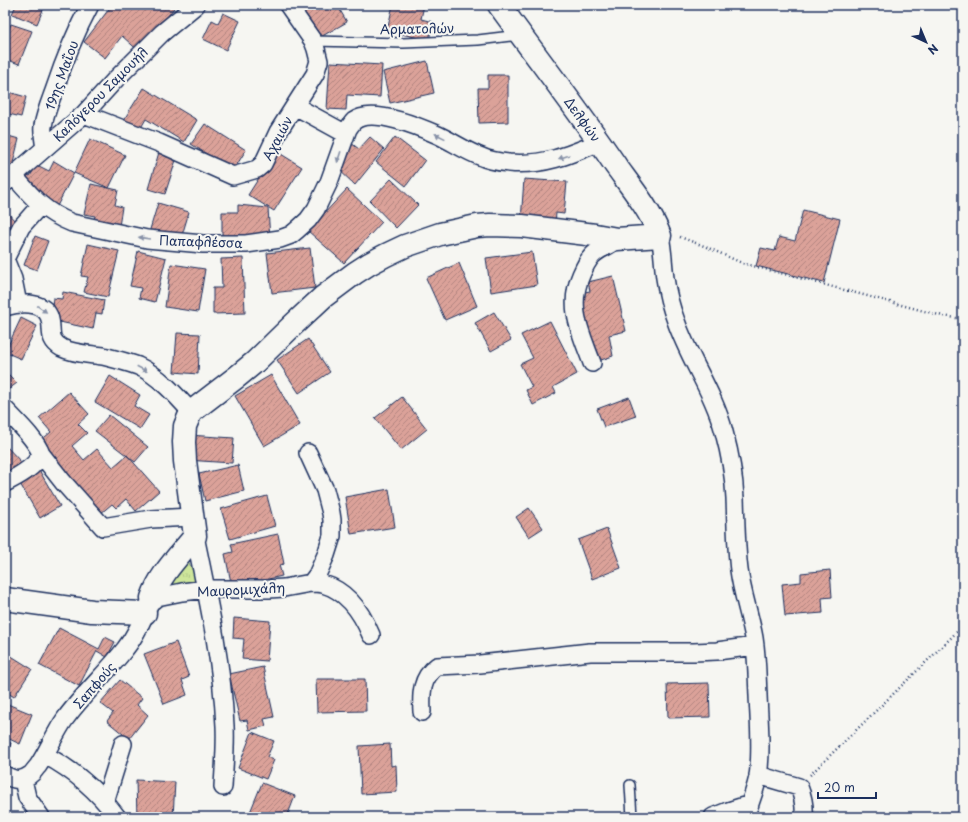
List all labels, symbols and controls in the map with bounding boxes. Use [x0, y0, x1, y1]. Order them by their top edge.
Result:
street label: Αρματολών [380, 18, 454, 38]
north arrow [906, 22, 946, 62]
street label: 19ης Μαΐου [40, 37, 82, 113]
text: N [924, 40, 942, 59]
street label: Καλόγερου Σαμουήλ [48, 42, 152, 146]
street label: Δελφών [560, 93, 606, 145]
street label: Αχαιών [257, 112, 297, 164]
one-way arrow [434, 133, 446, 139]
one-way arrow [335, 151, 341, 163]
one-way arrow [557, 154, 569, 160]
street label: Παπαφλέσσα [159, 230, 244, 252]
one-way arrow [138, 235, 150, 241]
one-way arrow [37, 305, 47, 313]
one-way arrow [136, 366, 148, 372]
street label: Μαυρομιχάλη [197, 577, 285, 601]
street label: Σαπφούς [68, 657, 120, 712]
scale bar [818, 774, 876, 800]
text: 20 m [824, 778, 855, 796]

